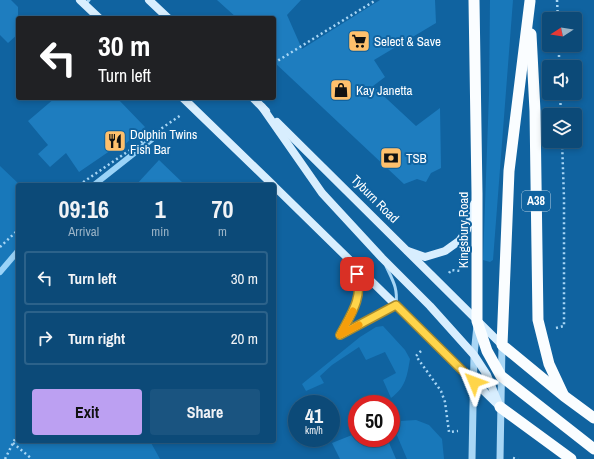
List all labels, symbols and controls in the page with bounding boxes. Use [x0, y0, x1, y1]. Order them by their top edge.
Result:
north arrow [542, 12, 582, 52]
map controls [542, 12, 582, 148]
text: 30 m [98, 27, 150, 65]
supermarket icon: Select & Save [346, 28, 372, 54]
icon: left [32, 32, 84, 84]
place label: Select & Save [374, 33, 441, 50]
button: sound [542, 60, 582, 100]
text: Turn left [98, 63, 151, 88]
shop icon: Kay Janetta [328, 77, 354, 103]
place label: Kay Janetta [356, 82, 412, 99]
button: layers [542, 108, 582, 148]
place label: Dolphin Twins Fish Bar [130, 126, 197, 158]
restaurant icon: Dolphin Twins Fish Bar [102, 128, 128, 154]
bank icon: TSB [378, 145, 404, 171]
place label: TSB [406, 150, 427, 167]
street label: Tyburn Road [347, 171, 403, 227]
road number: A38 [522, 191, 550, 211]
street label: Kingsbury Road [455, 192, 472, 268]
text: 09:16 [59, 193, 109, 225]
text: 1 [155, 193, 166, 225]
text: 70 [212, 193, 234, 225]
text: Arrival [68, 223, 99, 240]
text: min [151, 223, 169, 240]
text: m [218, 223, 227, 240]
pin [340, 257, 374, 291]
icon: arrive [346, 263, 368, 285]
icon: left [34, 267, 56, 289]
text: Turn left [68, 268, 116, 289]
text: 30 m [231, 268, 258, 289]
icon: right [34, 327, 56, 349]
text: Turn right [68, 328, 125, 349]
text: 20 m [231, 328, 258, 349]
position arrow [453, 361, 495, 403]
button: Exit [32, 389, 142, 435]
button: Share [150, 389, 260, 435]
speed limit sign: 50 [348, 395, 400, 447]
text: 41 [305, 402, 323, 429]
text: km/h [305, 424, 323, 437]

